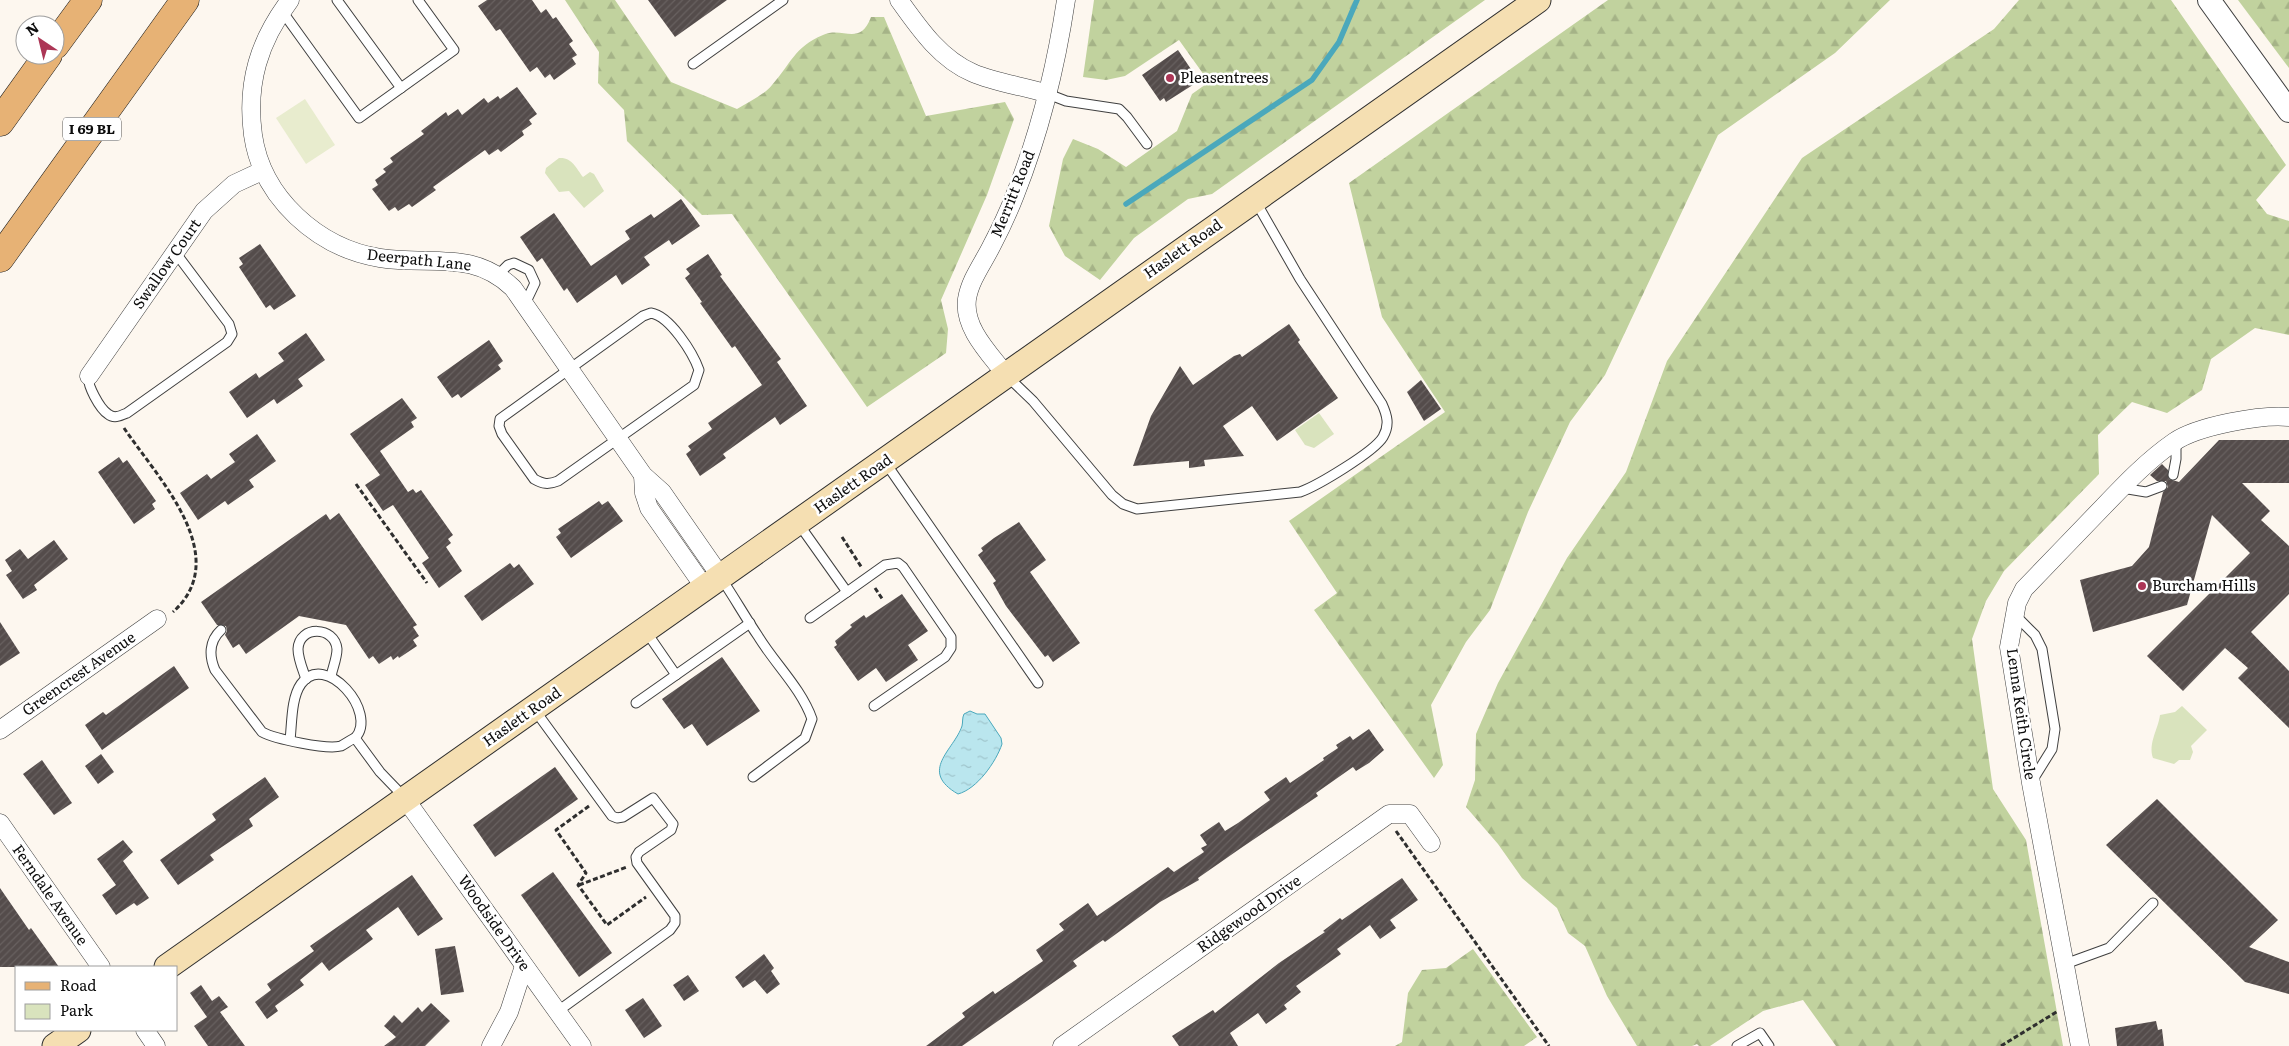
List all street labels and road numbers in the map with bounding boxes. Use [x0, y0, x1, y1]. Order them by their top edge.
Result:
road number: I 69 BL [63, 118, 121, 140]
street label: Merritt Road [984, 146, 1040, 241]
street label: Haslett Road [1138, 212, 1226, 283]
street label: Swallow Court [126, 213, 206, 313]
street label: Deerpath Lane [366, 242, 473, 275]
street label: Haslett Road [808, 447, 896, 518]
street label: Greencrest Avenue [17, 625, 140, 721]
street label: Lenna Keith Circle [2002, 646, 2043, 781]
street label: Haslett Road [477, 680, 565, 751]
street label: Ferndale Avenue [8, 839, 95, 950]
street label: Ridgewood Drive [1191, 868, 1305, 957]
street label: Woodside Drive [453, 869, 537, 975]

